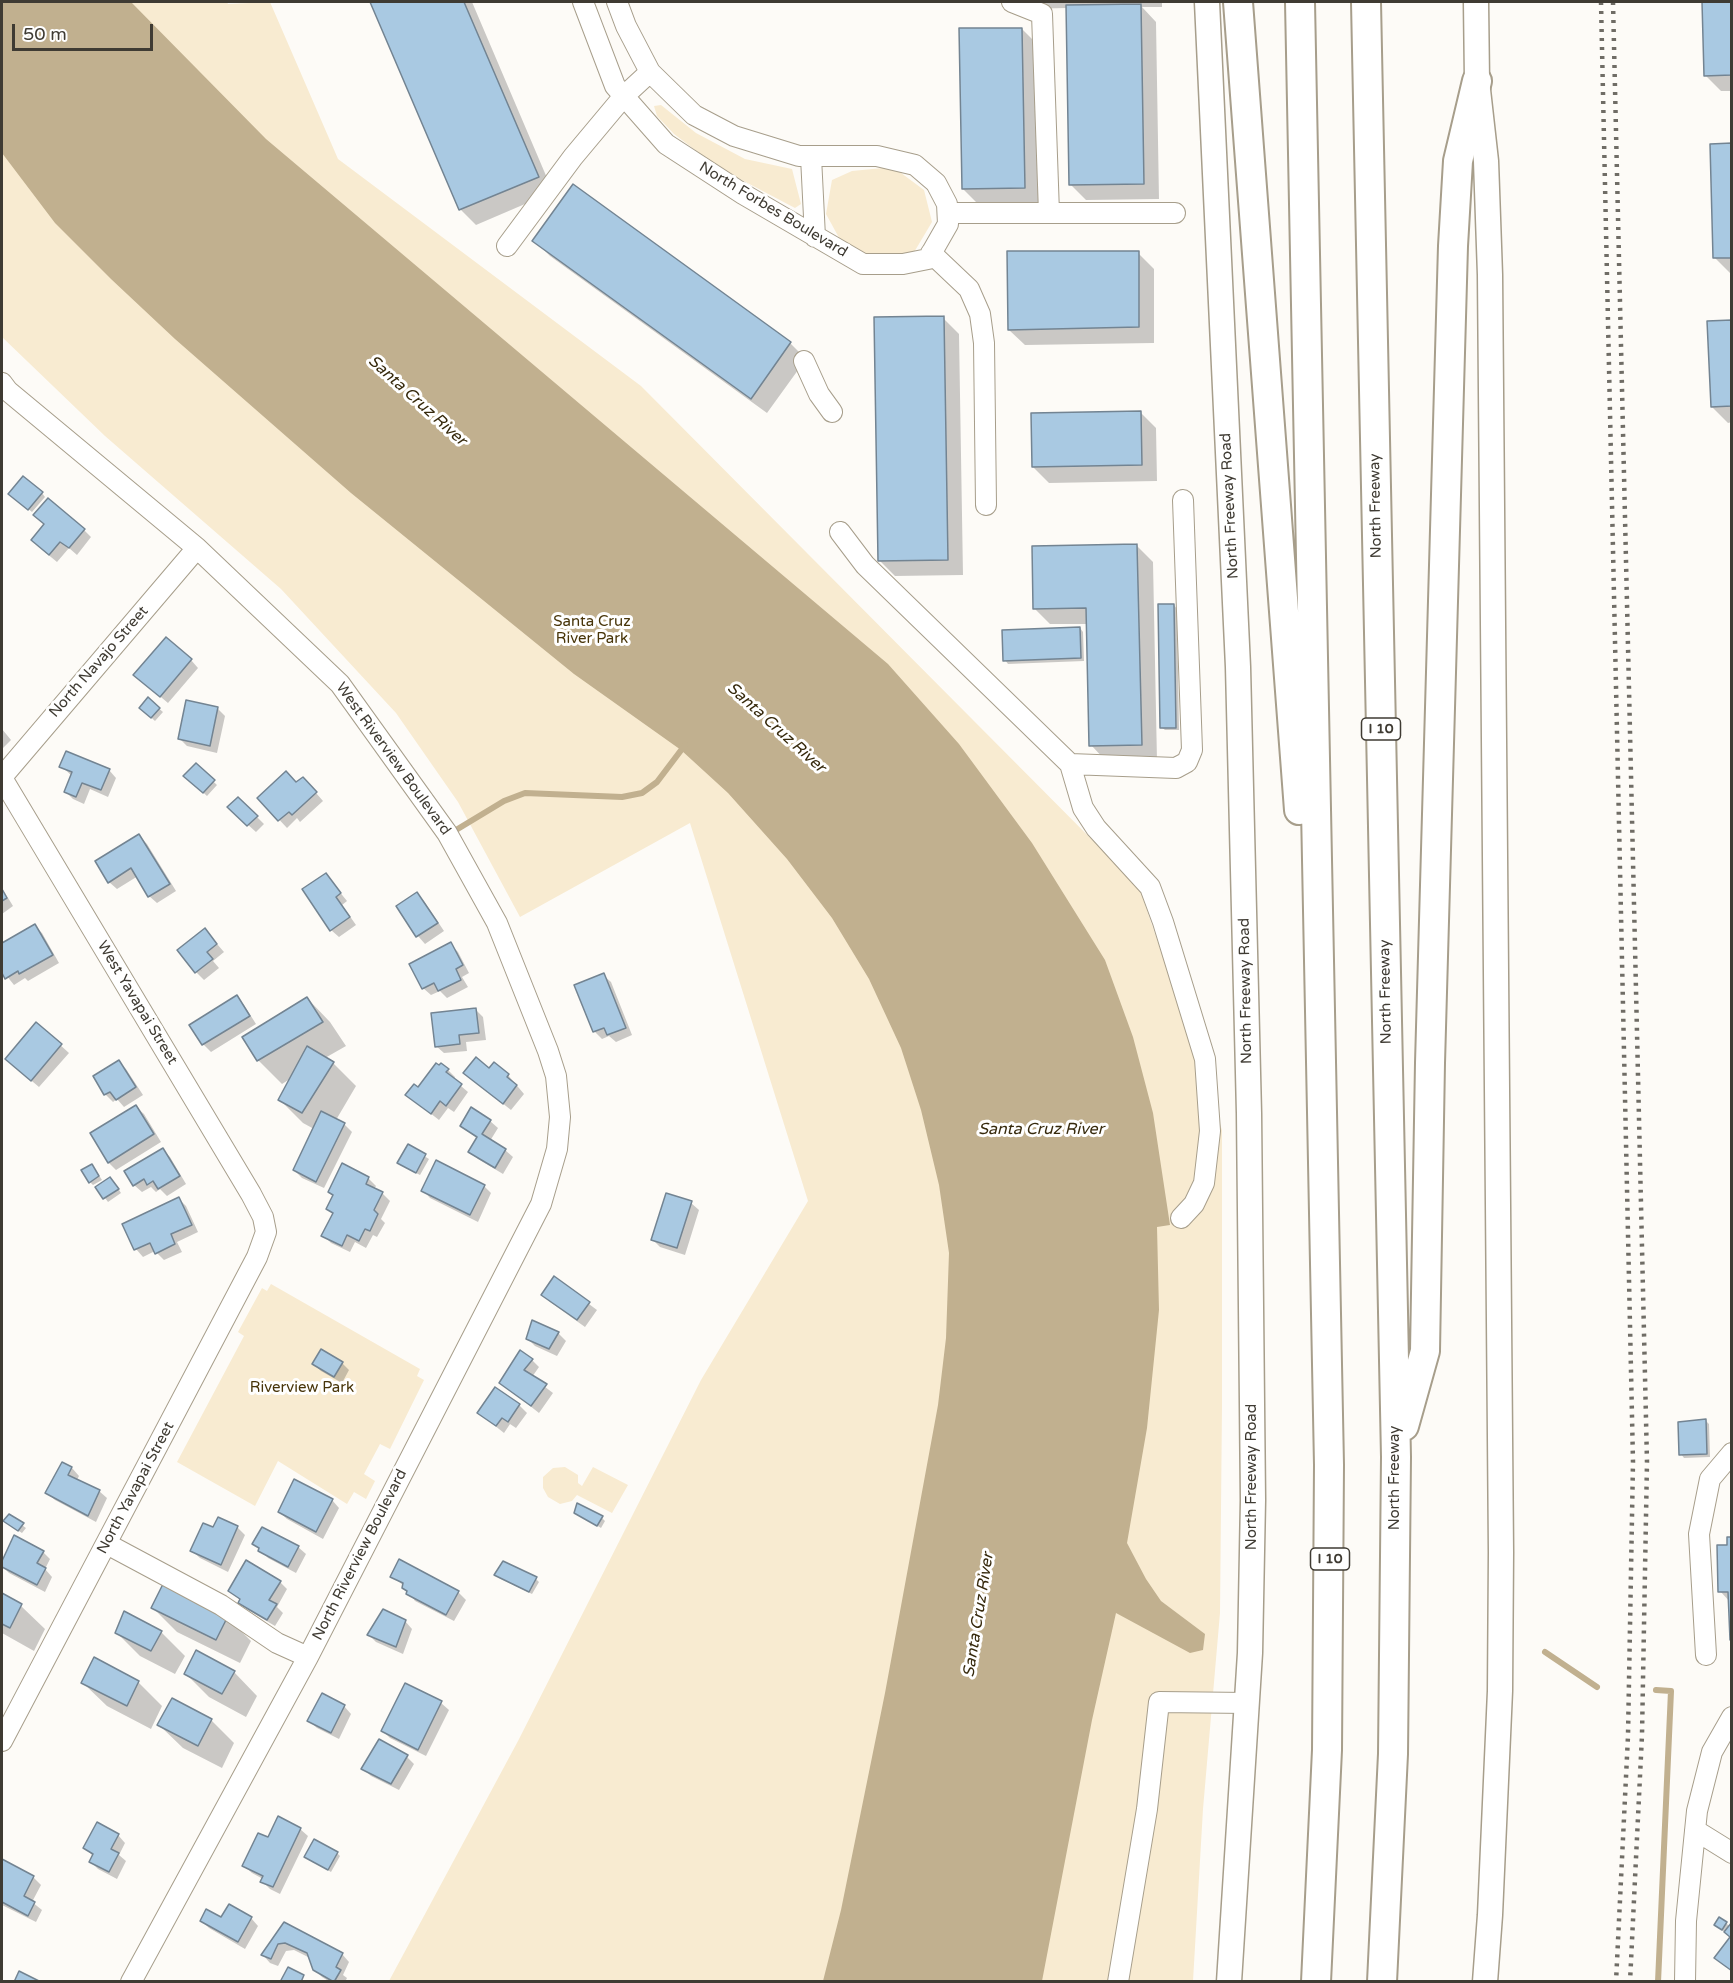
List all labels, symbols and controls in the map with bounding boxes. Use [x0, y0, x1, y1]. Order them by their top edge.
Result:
scale bar [15, 12, 156, 50]
text: 50 m [23, 23, 67, 45]
street label: North Forbes Boulevard [696, 159, 850, 261]
water label: Santa Cruz River [364, 352, 470, 450]
street label: North Freeway Road [1217, 432, 1243, 580]
street label: North Freeway [1366, 453, 1386, 559]
street label: North Navajo Street [46, 603, 152, 721]
park label: Santa Cruz River Park [553, 613, 631, 648]
street label: West Riverview Boulevard [332, 679, 454, 839]
water label: Santa Cruz River [723, 679, 829, 777]
road number: I 10 [1362, 718, 1400, 740]
street label: North Freeway Road [1236, 918, 1256, 1064]
street label: West Yavapai Street [93, 938, 181, 1068]
street label: North Freeway [1376, 939, 1396, 1045]
water label: Santa Cruz River [978, 1120, 1104, 1140]
park label: Riverview Park [250, 1379, 354, 1397]
street label: North Freeway Road [1243, 1404, 1261, 1550]
street label: North Yavapai Street [94, 1419, 178, 1557]
street label: North Freeway [1386, 1426, 1404, 1530]
street label: North Riverview Boulevard [309, 1466, 411, 1644]
road number: I 10 [1310, 1548, 1350, 1570]
water label: Santa Cruz River [960, 1551, 998, 1679]

